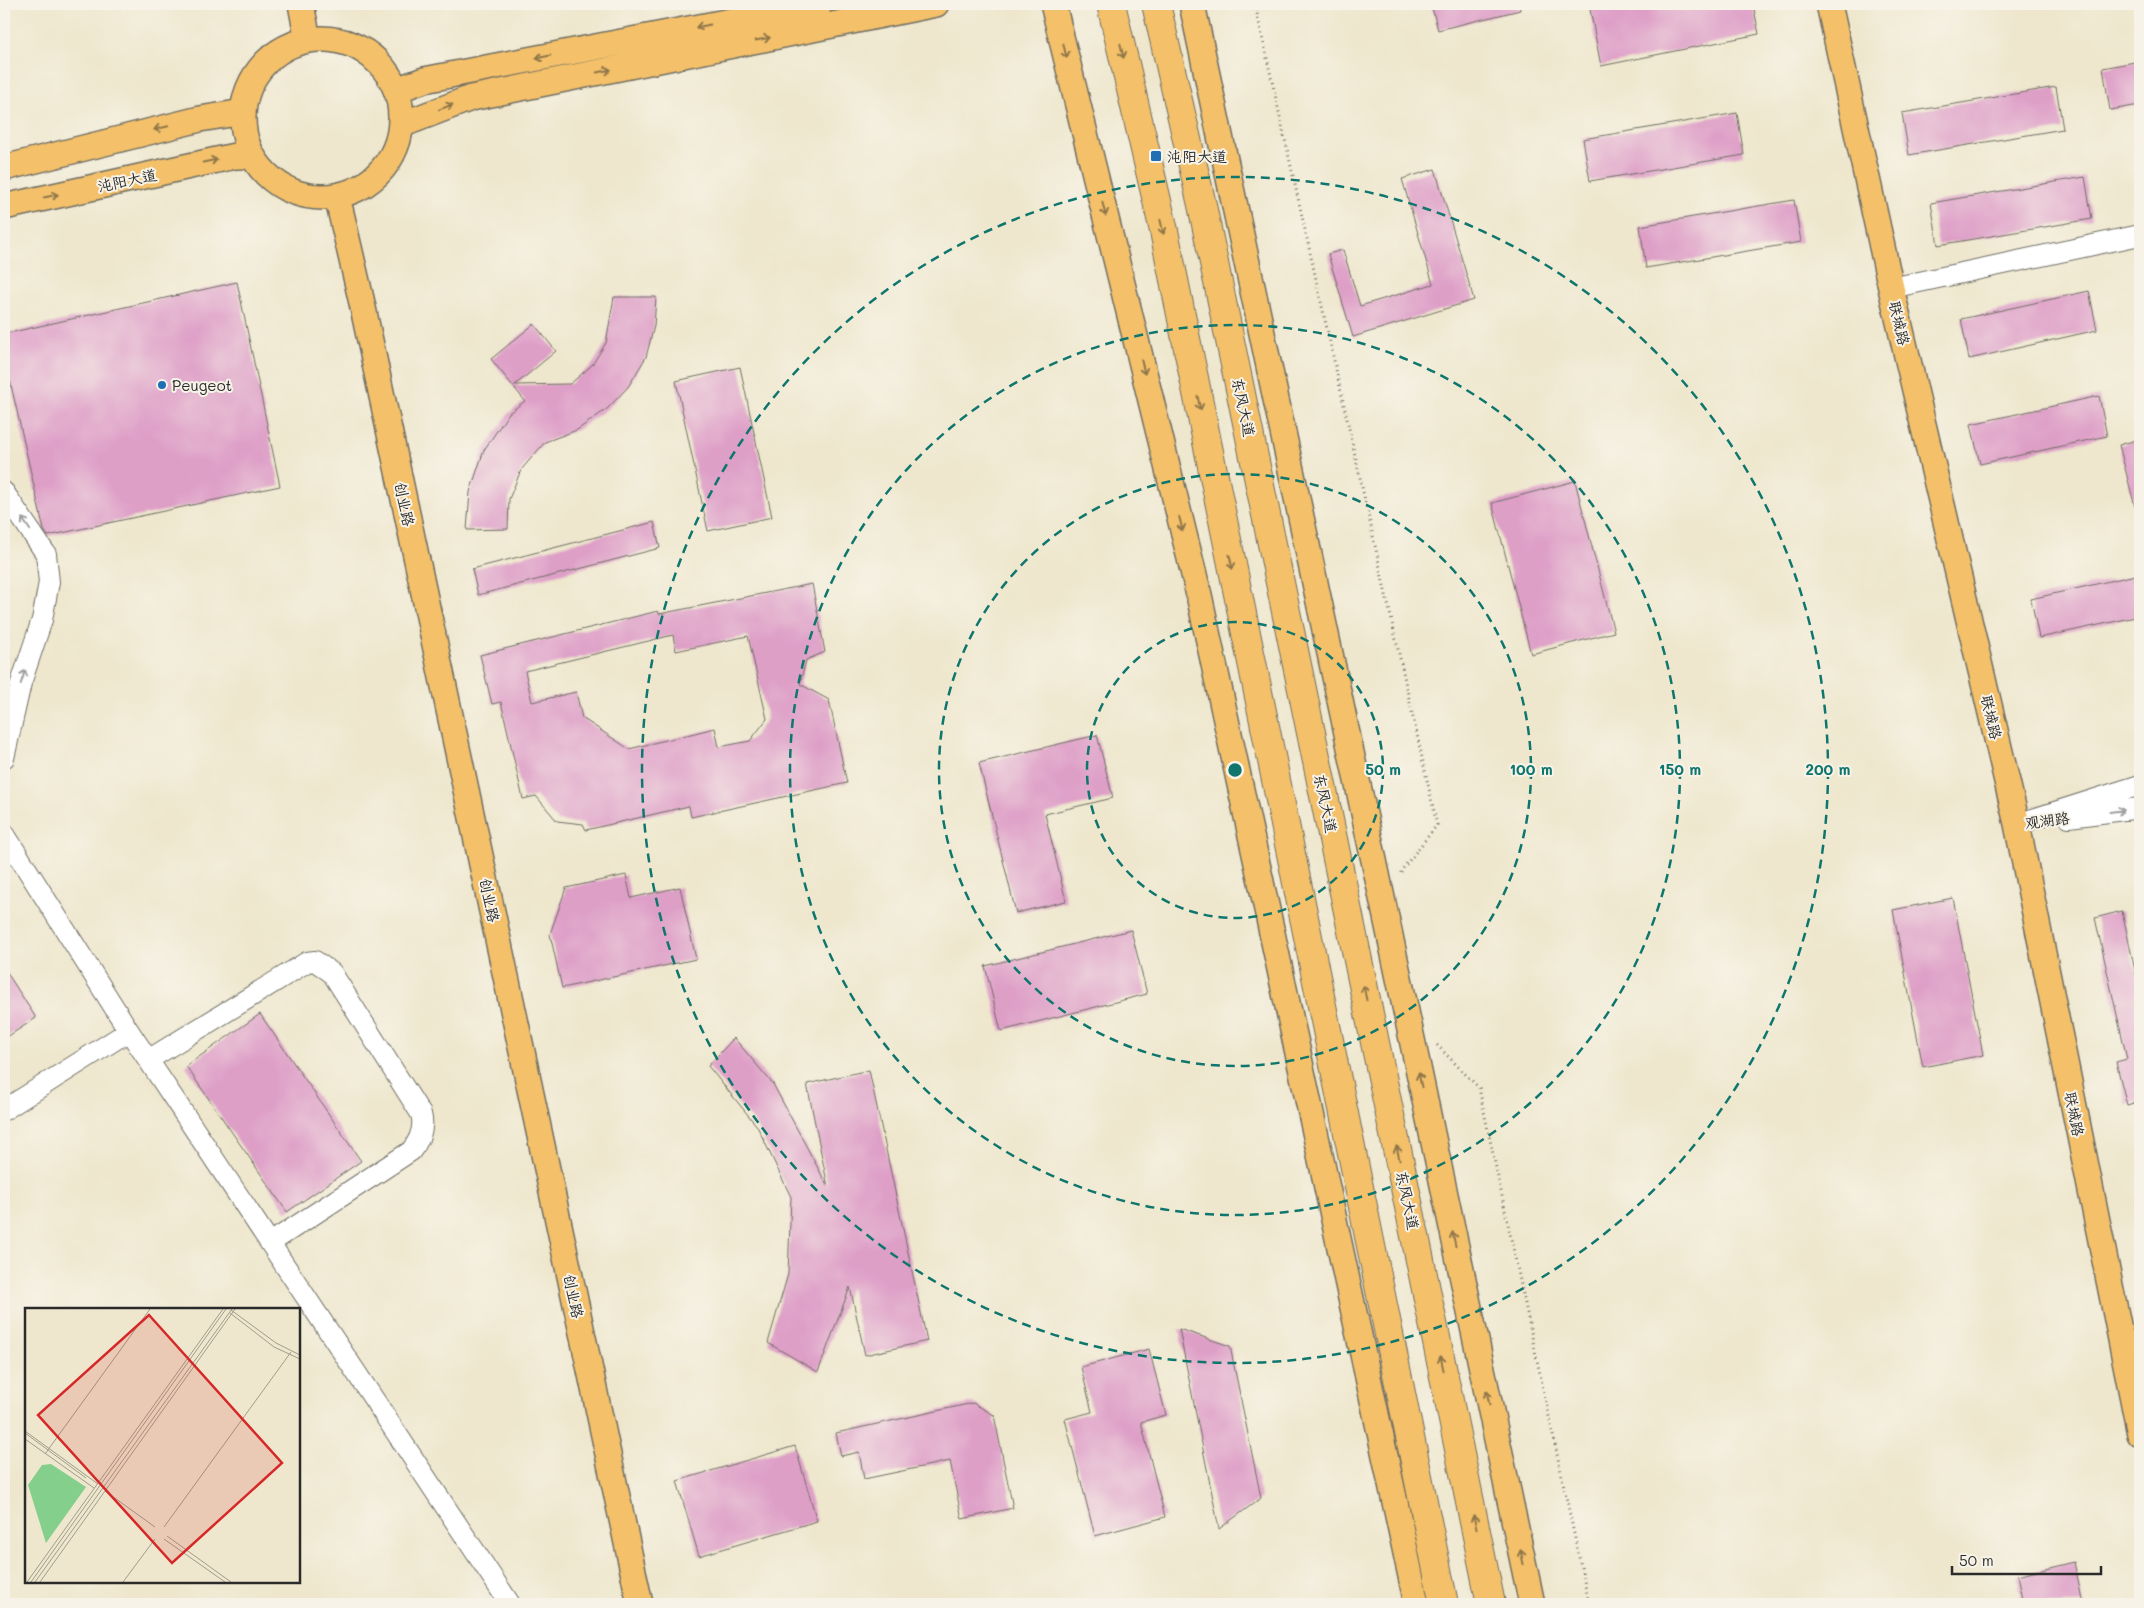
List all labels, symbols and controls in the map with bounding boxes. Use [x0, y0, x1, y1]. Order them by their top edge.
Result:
one-way arrow [695, 22, 711, 32]
one-way arrow [755, 33, 771, 43]
one-way arrow [1061, 43, 1070, 59]
one-way arrow [1118, 43, 1127, 59]
one-way arrow [536, 53, 552, 63]
one-way arrow [596, 66, 612, 75]
one-way arrow [438, 102, 453, 112]
one-way arrow [153, 124, 169, 134]
place label: 沌阳大道 [1167, 146, 1227, 166]
marker: 沌阳大道 [1149, 149, 1163, 163]
one-way arrow [202, 156, 218, 165]
street label: 沌阳大道 [96, 164, 158, 196]
one-way arrow [43, 191, 59, 200]
one-way arrow [1100, 200, 1109, 216]
one-way arrow [1158, 218, 1167, 234]
street label: 联城路 [1885, 299, 1915, 347]
one-way arrow [1139, 358, 1148, 374]
place label: Peugeot [172, 375, 232, 395]
street label: 东风大道 [1228, 376, 1260, 438]
marker: Peugeot [156, 379, 168, 391]
one-way arrow [1194, 394, 1204, 410]
street label: 创业路 [391, 480, 419, 528]
one-way arrow [1177, 516, 1186, 532]
one-way arrow [21, 518, 31, 532]
one-way arrow [1227, 554, 1236, 570]
one-way arrow [19, 669, 28, 685]
street label: 联城路 [1977, 693, 2007, 741]
text: 50 m [1365, 759, 1401, 779]
text: 100 m [1509, 759, 1553, 779]
text: 150 m [1659, 759, 1701, 779]
text: 200 m [1806, 759, 1851, 779]
centre of rings [1226, 761, 1244, 779]
street label: 东风大道 [1310, 772, 1342, 834]
one-way arrow [2109, 806, 2125, 816]
street label: 观湖路 [2023, 807, 2071, 833]
street label: 创业路 [476, 876, 504, 924]
one-way arrow [1360, 986, 1369, 1002]
one-way arrow [1415, 1072, 1425, 1088]
street label: 联城路 [2061, 1090, 2089, 1138]
one-way arrow [1393, 1145, 1402, 1161]
street label: 东风大道 [1392, 1169, 1424, 1231]
one-way arrow [1449, 1231, 1458, 1247]
street label: 创业路 [560, 1272, 588, 1320]
inset map [25, 1308, 300, 1583]
one-way arrow [1436, 1356, 1446, 1372]
one-way arrow [1483, 1390, 1492, 1406]
one-way arrow [1469, 1515, 1479, 1531]
scale bar [1952, 1543, 2100, 1575]
one-way arrow [1517, 1549, 1526, 1565]
text: 50 m [1959, 1550, 1994, 1570]

